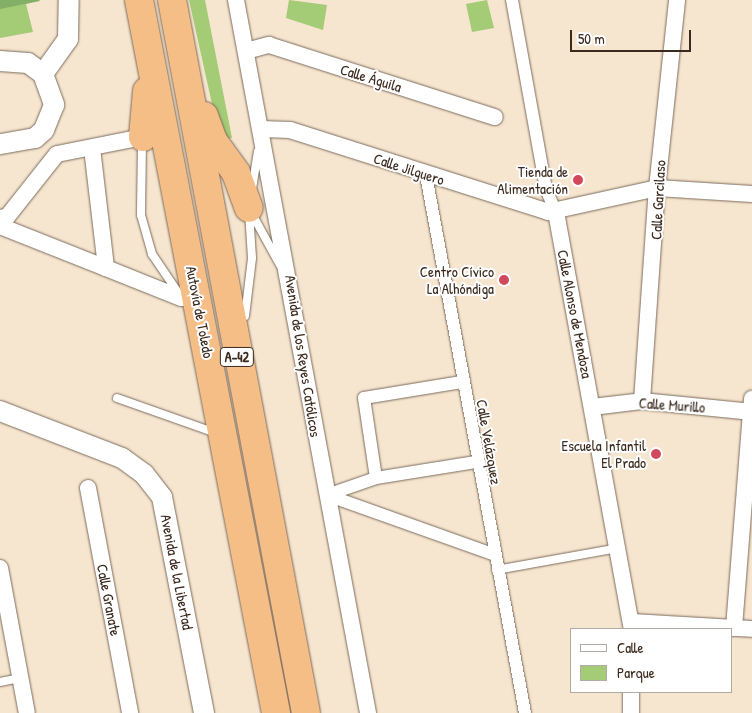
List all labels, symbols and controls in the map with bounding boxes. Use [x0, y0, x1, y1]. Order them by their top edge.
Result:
scale bar [572, 20, 693, 52]
text: 50 m [578, 28, 605, 49]
street label: Calle Águila [338, 60, 404, 96]
street label: Calle Jilguero [371, 149, 447, 189]
street label: Calle Garcilaso [647, 160, 669, 240]
place label: Tienda de Alimentación [497, 162, 568, 197]
marker: Tienda de Alimentación [572, 174, 584, 186]
street label: Calle Alonso de Mendoza [554, 248, 596, 380]
place label: Centro Cívico La Alhóndiga [420, 262, 494, 297]
street label: Autovía de Toledo [182, 264, 218, 360]
street label: Avenida de los Reyes Católicos [281, 274, 325, 438]
marker: Centro Cívico La Alhóndiga [498, 274, 510, 286]
road number: A-42 [220, 346, 254, 368]
street label: Calle Murillo [638, 394, 706, 416]
street label: Calle Velázquez [473, 398, 505, 486]
place label: Escuela Infantil El Prado [562, 436, 646, 471]
marker: Escuela Infantil El Prado [650, 448, 662, 460]
street label: Avenida de la Libertad [157, 513, 197, 631]
street label: Calle Granate [93, 563, 125, 637]
legend [570, 628, 732, 693]
text: Calle [617, 637, 644, 658]
text: Parque [617, 662, 655, 683]

